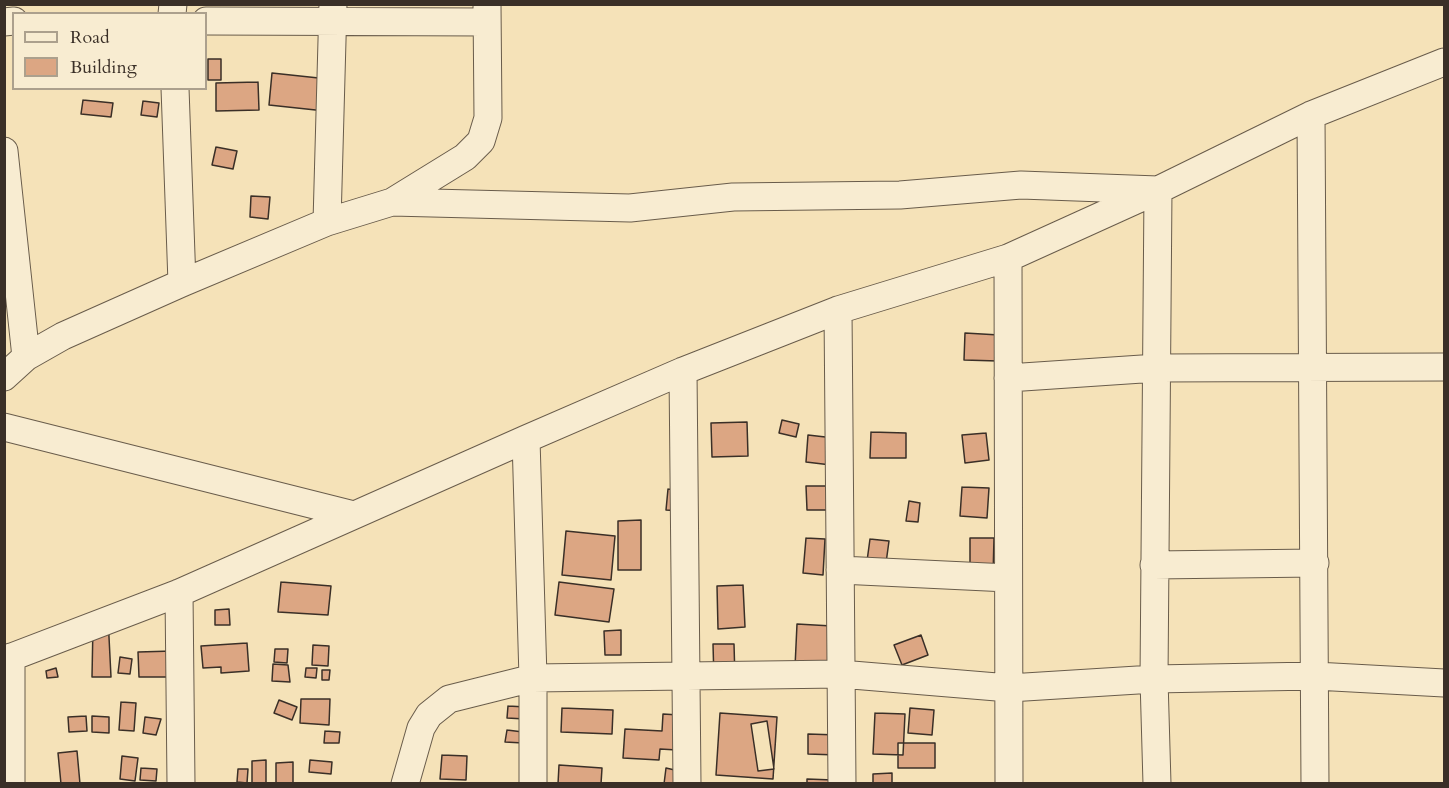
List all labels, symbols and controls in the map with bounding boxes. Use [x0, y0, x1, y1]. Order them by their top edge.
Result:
legend [12, 12, 207, 90]
text: Road [70, 25, 110, 50]
text: Building [70, 55, 137, 80]

